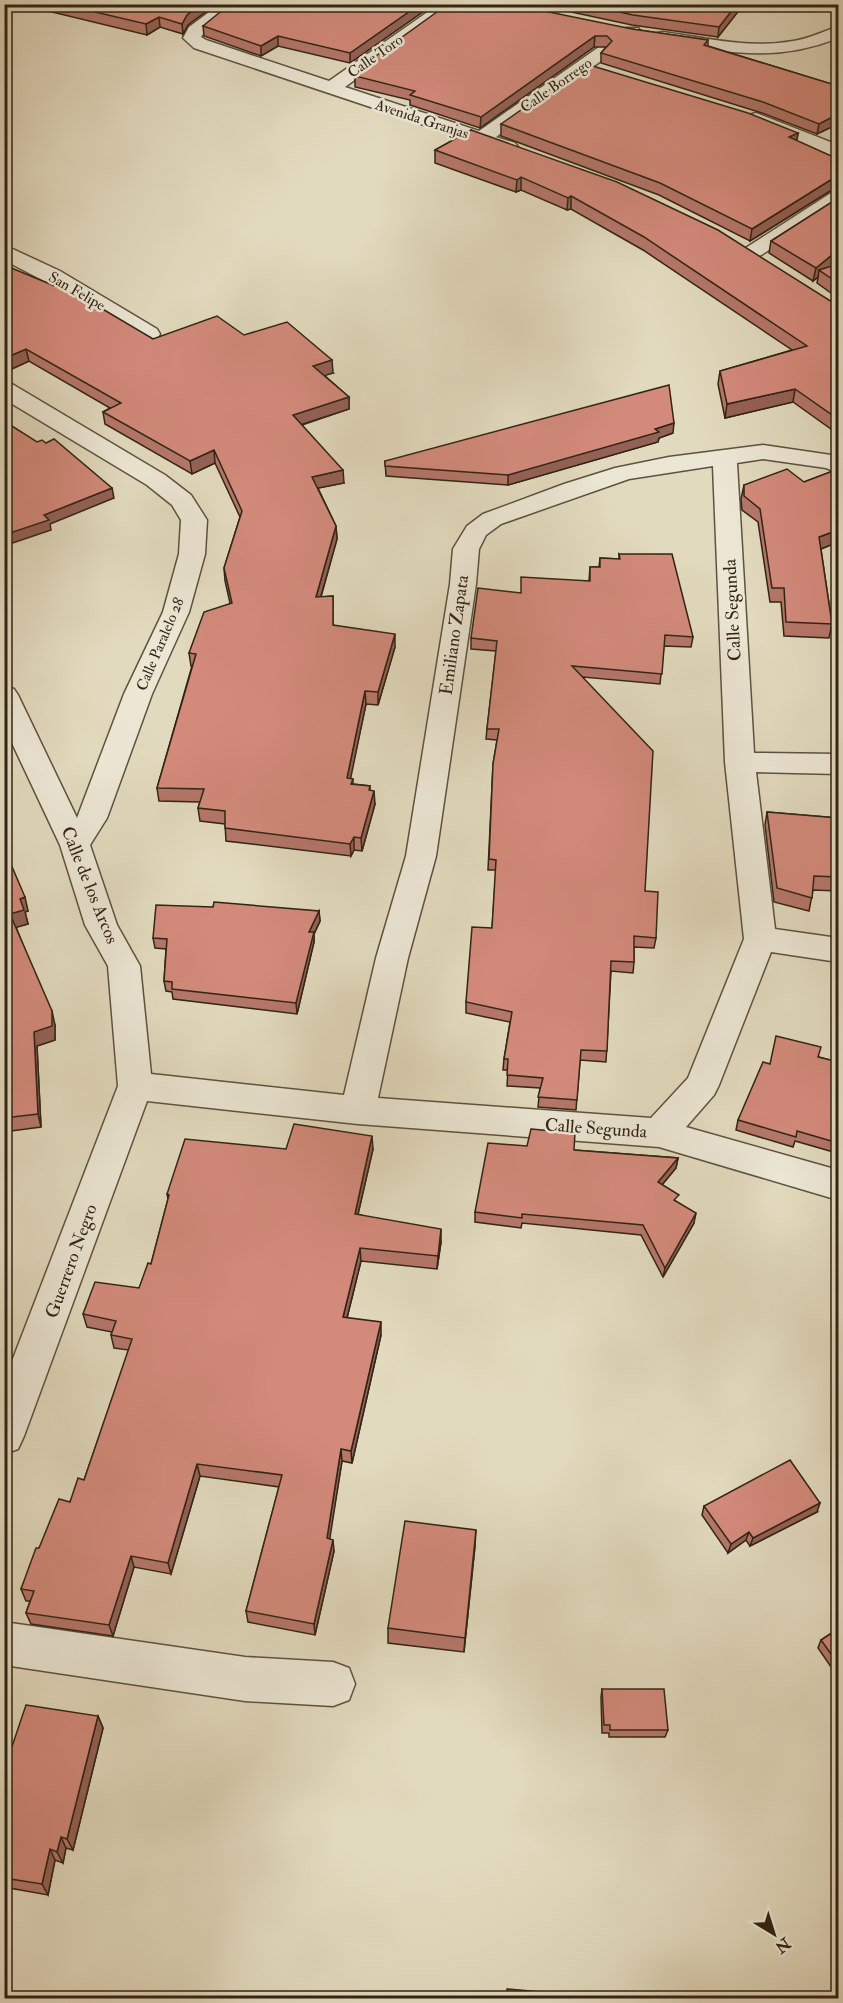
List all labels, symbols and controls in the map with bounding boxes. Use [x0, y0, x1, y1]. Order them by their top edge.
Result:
street label: Calle Toro [344, 30, 407, 82]
street label: Calle Borrego [517, 54, 596, 117]
street label: Avenida Granjas [372, 95, 471, 143]
street label: San Felipe [44, 268, 109, 316]
street label: Calle Segunda [718, 558, 747, 662]
street label: Emiliano Zapata [435, 573, 474, 697]
street label: Calle Paralelo 28 [132, 595, 189, 694]
street label: Calle de los Arcos [56, 823, 124, 947]
street label: Calle Segunda [544, 1113, 648, 1144]
street label: Guerrero Negro [40, 1201, 103, 1321]
north arrow [744, 1904, 804, 1964]
text: N [770, 1932, 795, 1958]

